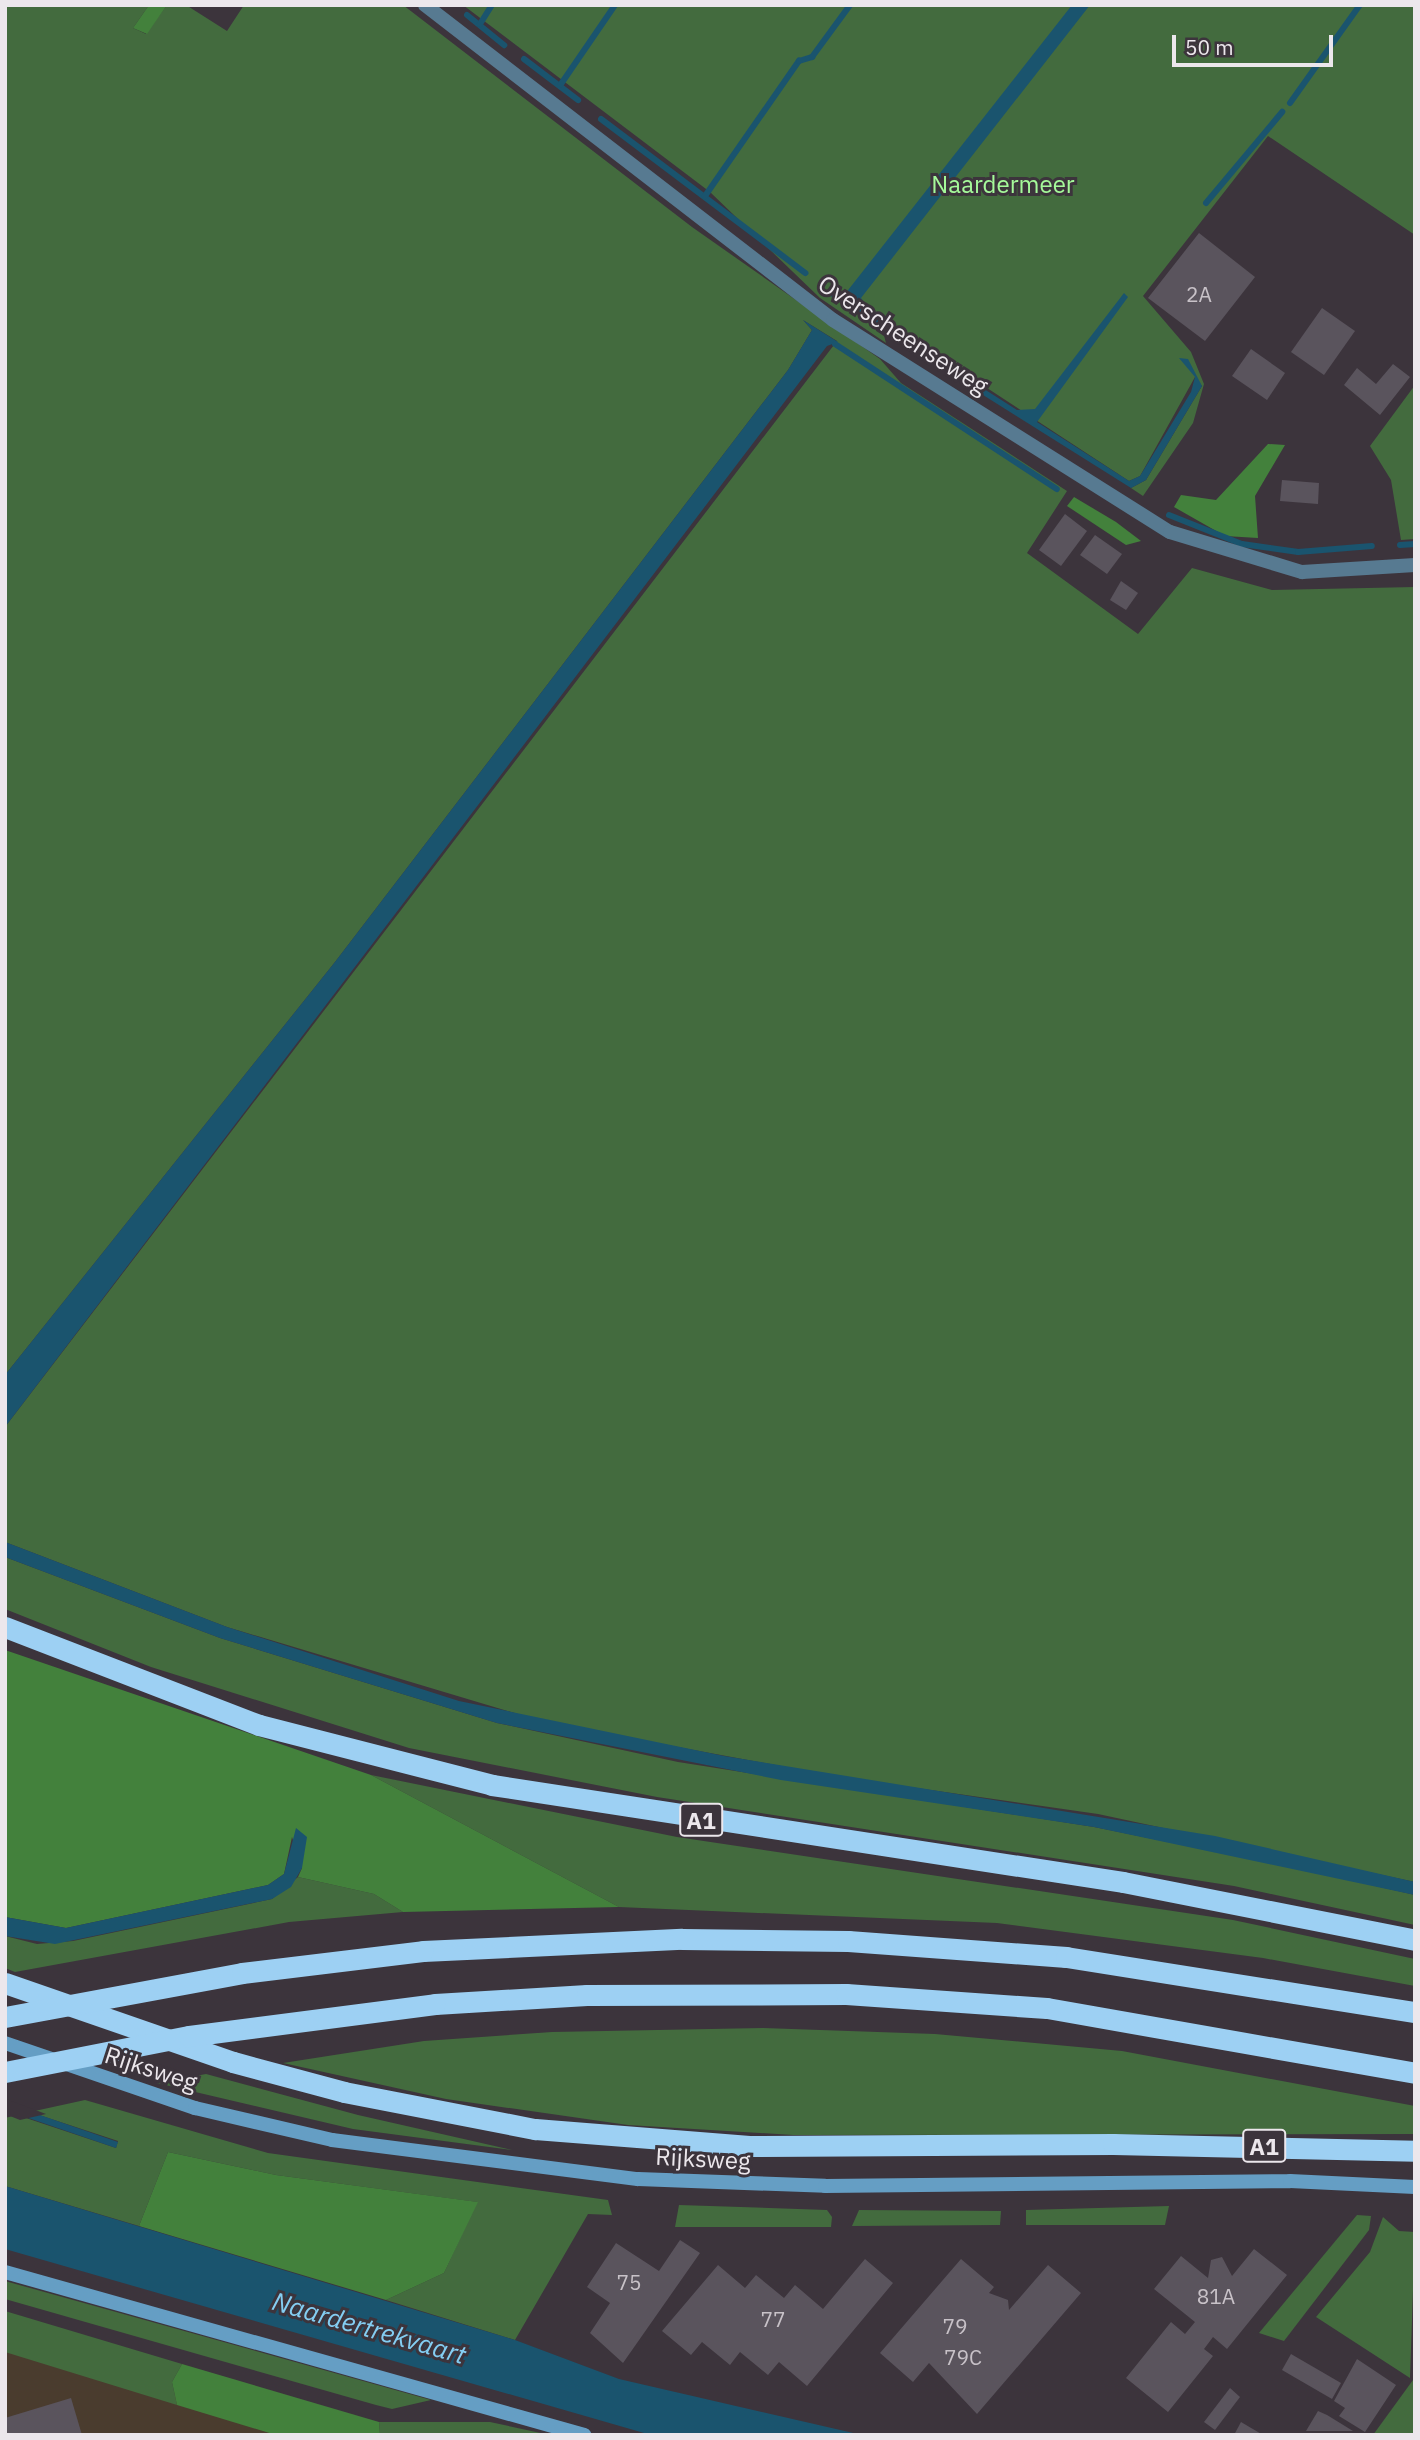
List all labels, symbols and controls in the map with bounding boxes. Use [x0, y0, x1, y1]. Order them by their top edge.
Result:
scale bar [1175, 21, 1336, 65]
text: 50 m [1185, 33, 1234, 61]
park label: Naardermeer [931, 171, 1075, 199]
street label: Overscheenseweg [813, 269, 993, 401]
house number: 2A [1186, 281, 1212, 307]
road number: A1 [678, 1800, 724, 1840]
street label: Rijksweg [101, 2041, 201, 2097]
road number: A1 [1241, 2126, 1287, 2166]
street label: Rijksweg [655, 2142, 751, 2176]
house number: 75 [616, 2269, 642, 2295]
house number: 81A [1197, 2283, 1235, 2309]
water label: Naardertrekvaart [269, 2285, 469, 2371]
house number: 77 [760, 2306, 786, 2332]
house number: 79 [942, 2313, 968, 2339]
house number: 79C [944, 2344, 982, 2370]

